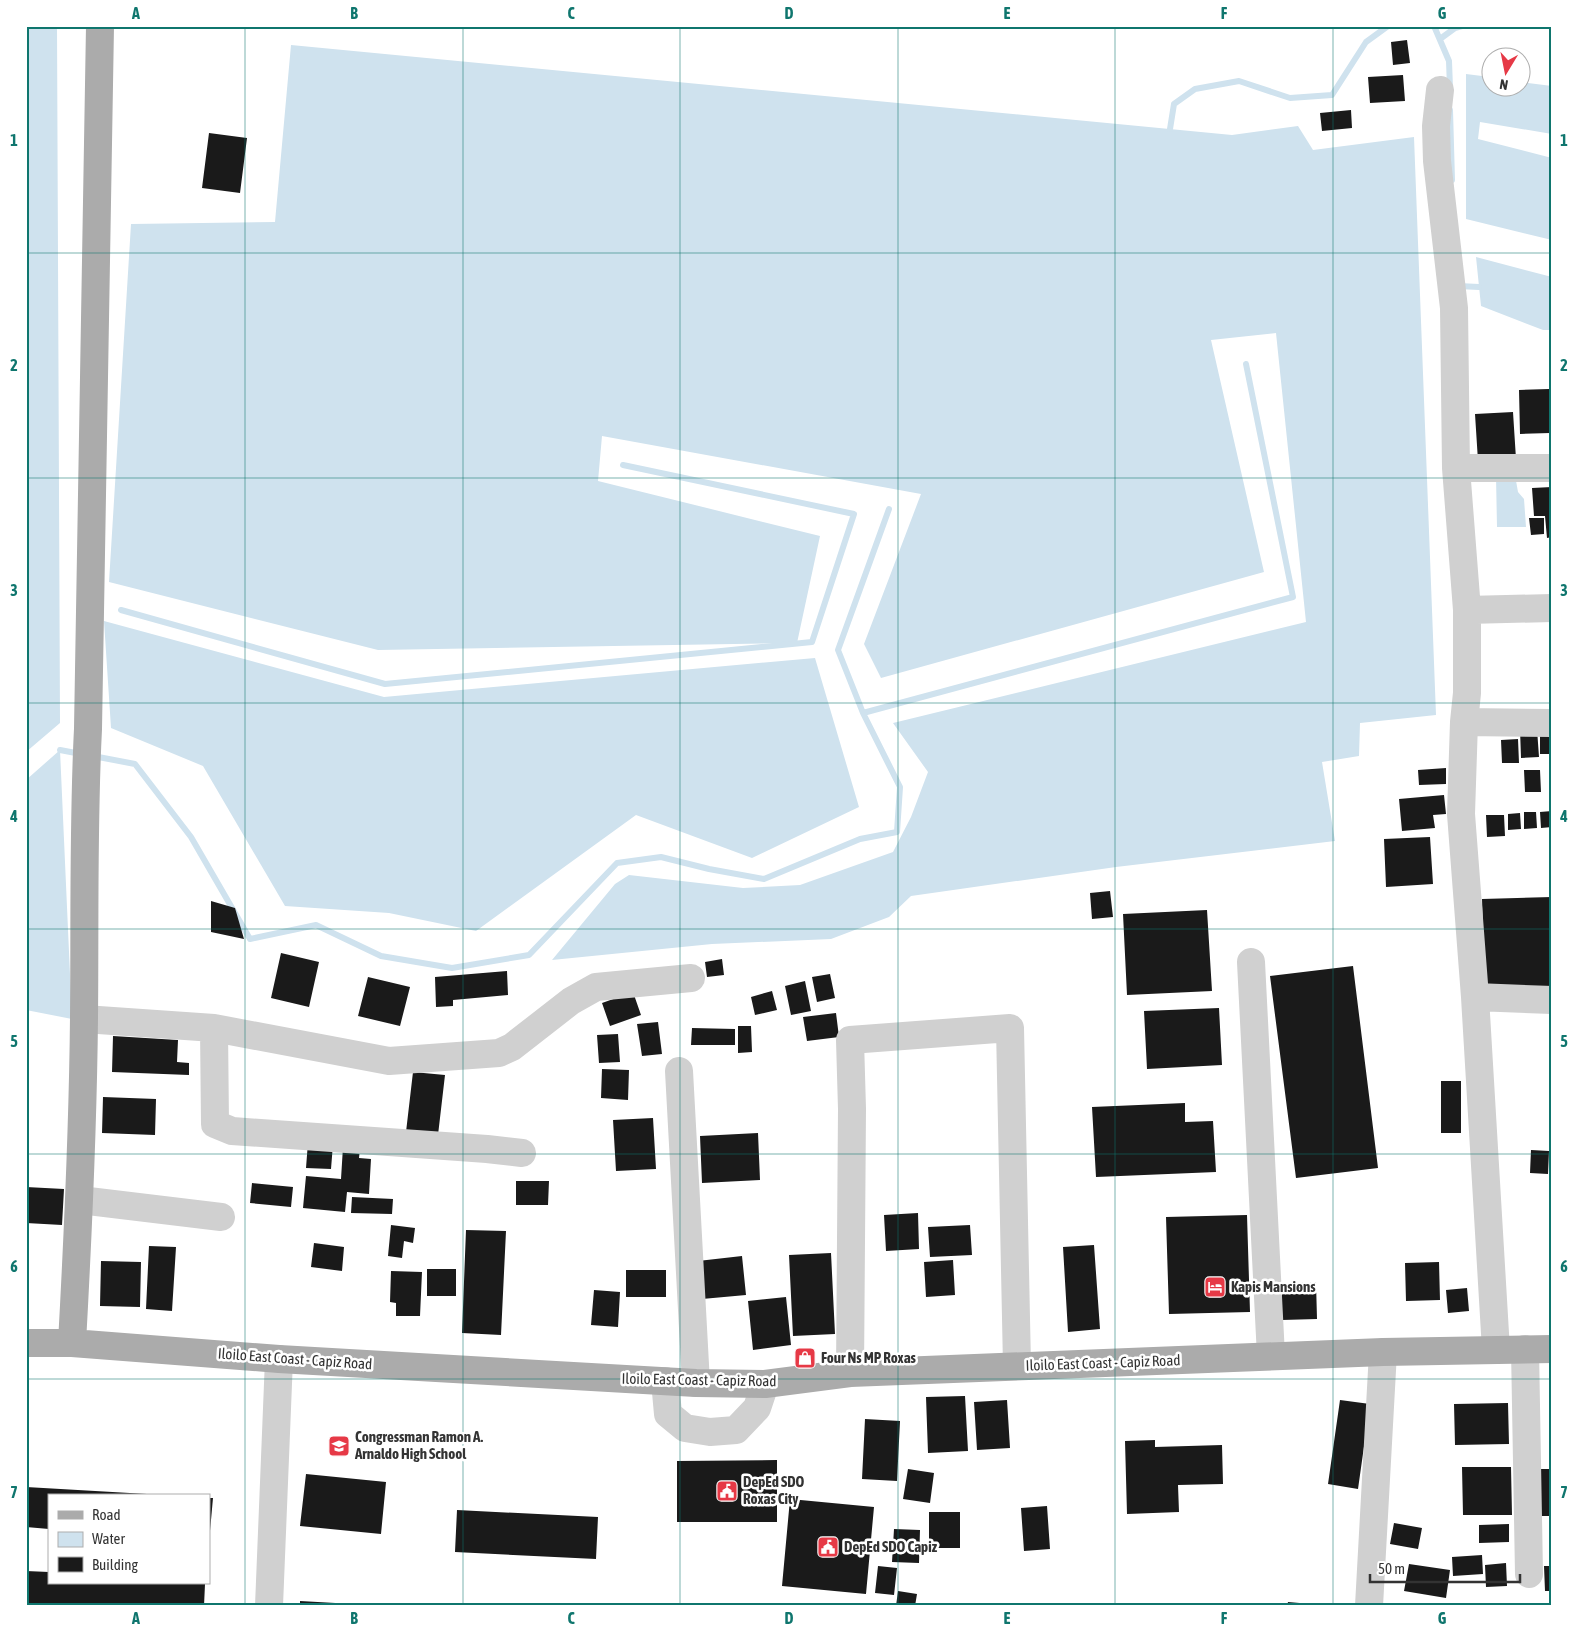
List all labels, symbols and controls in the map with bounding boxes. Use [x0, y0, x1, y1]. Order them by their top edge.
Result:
text: A [131, 4, 140, 22]
text: B [350, 4, 358, 22]
text: C [567, 4, 575, 22]
text: D [785, 4, 794, 22]
text: E [1004, 4, 1011, 22]
text: F [1221, 4, 1228, 22]
text: G [1438, 4, 1447, 22]
north arrow [1480, 48, 1530, 98]
text: N [1498, 76, 1509, 93]
text: 1 [10, 131, 18, 149]
text: 1 [1560, 131, 1568, 149]
text: 2 [10, 356, 18, 374]
text: 2 [1560, 356, 1568, 374]
text: 3 [10, 581, 18, 599]
text: 3 [1560, 581, 1568, 599]
text: 4 [9, 807, 18, 825]
text: 4 [1559, 807, 1568, 825]
text: 5 [10, 1032, 18, 1050]
text: 5 [1560, 1032, 1568, 1050]
text: 6 [10, 1257, 18, 1275]
text: 6 [1560, 1257, 1568, 1275]
hotel icon: Kapis Mansions [1203, 1275, 1227, 1299]
place label: Kapis Mansions [1231, 1278, 1316, 1295]
street label: Iloilo East Coast - Capiz Road [217, 1345, 373, 1372]
shop icon: Four Ns MP Roxas [793, 1346, 817, 1370]
place label: Four Ns MP Roxas [821, 1349, 917, 1366]
street label: Iloilo East Coast - Capiz Road [1025, 1351, 1181, 1374]
street label: Iloilo East Coast - Capiz Road [621, 1370, 777, 1389]
place label: Congressman Ramon A. Arnaldo High School [354, 1428, 483, 1462]
school or university icon: Congressman Ramon A. Arnaldo High School [327, 1434, 351, 1458]
place label: DepEd SDO Roxas City [743, 1473, 805, 1507]
public building icon: DepEd SDO Roxas City [715, 1479, 739, 1503]
text: 7 [10, 1483, 18, 1501]
text: 7 [1560, 1483, 1568, 1501]
legend [48, 1494, 210, 1584]
text: Road [92, 1506, 121, 1523]
text: Water [92, 1530, 125, 1547]
public building icon: DepEd SDO Capiz [816, 1535, 840, 1559]
place label: DepEd SDO Capiz [844, 1538, 938, 1555]
scale bar [1370, 1552, 1520, 1584]
text: Building [92, 1556, 138, 1573]
text: 50 m [1378, 1560, 1405, 1577]
text: A [131, 1609, 140, 1627]
text: B [350, 1609, 358, 1627]
text: C [567, 1609, 575, 1627]
text: D [785, 1609, 794, 1627]
text: E [1004, 1609, 1011, 1627]
text: F [1221, 1609, 1228, 1627]
text: G [1438, 1609, 1447, 1627]

